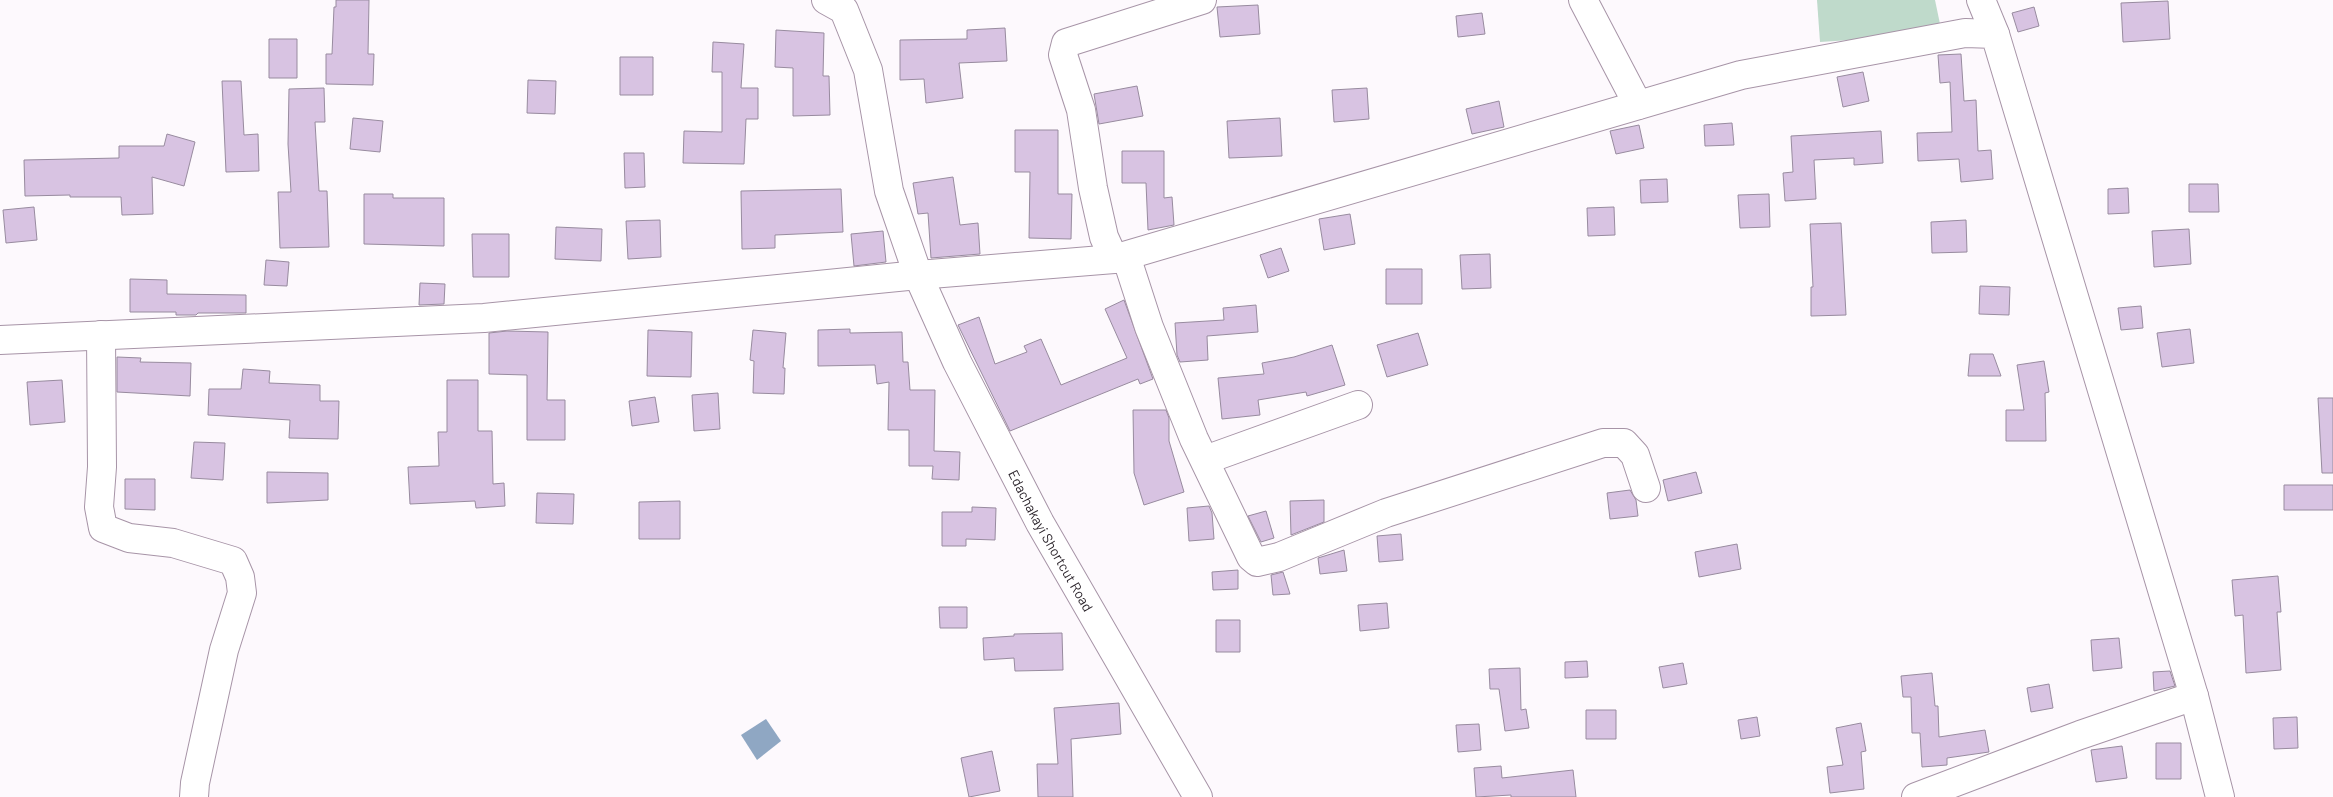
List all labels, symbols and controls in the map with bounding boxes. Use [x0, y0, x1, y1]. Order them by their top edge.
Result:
street label: Edachakayi Shortcut Road [1005, 467, 1097, 614]

